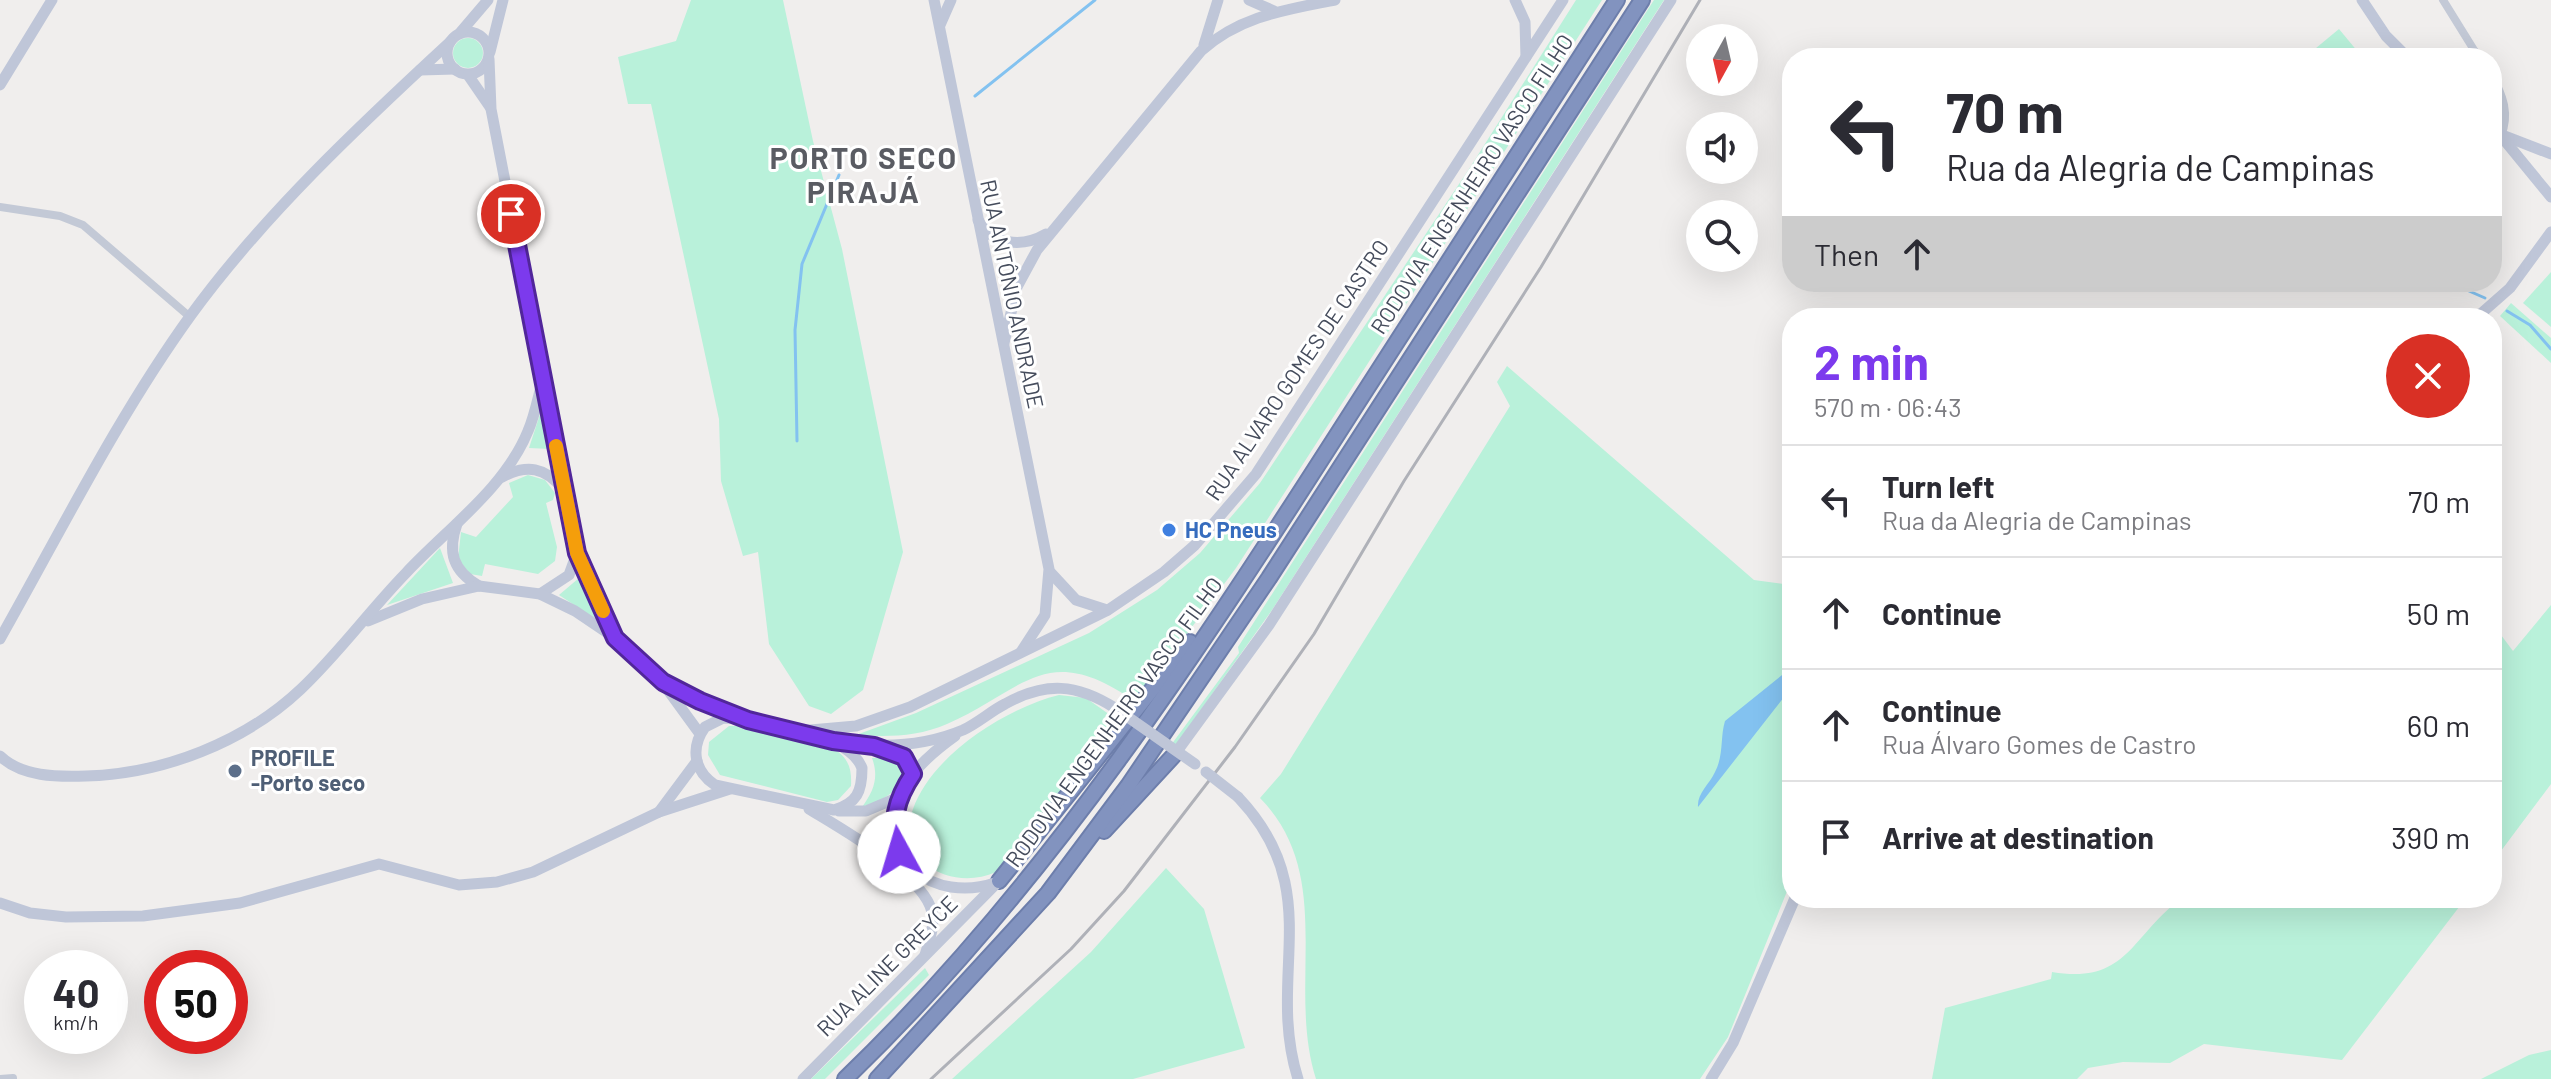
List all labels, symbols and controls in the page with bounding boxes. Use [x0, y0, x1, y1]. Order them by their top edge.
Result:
north arrow [1686, 24, 1758, 96]
map controls [1686, 24, 1758, 272]
street label: RODOVIA ENGENHEIRO VASCO FILHO [1364, 29, 1578, 338]
text: 70 m [1946, 77, 2064, 144]
icon: left [1814, 80, 1918, 184]
button: sound [1686, 112, 1758, 184]
district label: PORTO SECO PIRAJÁ [770, 139, 958, 209]
text: Rua da Alegria de Campinas [1946, 145, 2375, 188]
street label: RUA ANTÔNIO ANDRADE [976, 177, 1050, 411]
pin [477, 180, 545, 248]
icon: arrive [489, 192, 533, 236]
button: search [1686, 200, 1758, 272]
icon: ahead [1895, 232, 1939, 276]
street label: RUA ALVARO GOMES DE CASTRO [1199, 234, 1393, 505]
text: Then [1814, 236, 1879, 272]
text: 2 min [1814, 332, 1929, 390]
button: close [2386, 334, 2470, 418]
text: 570 m · 06:43 [1814, 391, 1962, 422]
text: Turn left [1882, 468, 1995, 504]
icon: left [1814, 479, 1858, 523]
text: 70 m [2408, 483, 2470, 519]
text: Rua da Alegria de Campinas [1882, 504, 2192, 535]
place label: HC Pneus [1185, 516, 1277, 542]
marker: HC Pneus [1160, 521, 1178, 539]
street label: RODOVIA ENGENHEIRO VASCO FILHO [999, 571, 1227, 871]
icon: ahead [1814, 591, 1858, 635]
text: Continue [1882, 595, 2002, 631]
text: 50 m [2407, 595, 2470, 631]
text: Continue [1882, 692, 2002, 728]
icon: ahead [1814, 703, 1858, 747]
text: 60 m [2407, 707, 2470, 743]
text: Rua Álvaro Gomes de Castro [1882, 728, 2196, 759]
place label: PROFILE -Porto seco [251, 744, 365, 795]
marker: PROFILE -Porto seco [226, 762, 244, 780]
position arrow [857, 810, 941, 894]
icon: arrive [1814, 815, 1858, 859]
text: Arrive at destination [1882, 819, 2154, 855]
text: 390 m [2391, 819, 2470, 855]
street label: RUA ALINE GREYCE [811, 890, 962, 1041]
speed limit sign: 50 [144, 950, 248, 1054]
text: 40 [53, 968, 100, 1016]
text: km/h [53, 1010, 99, 1034]

